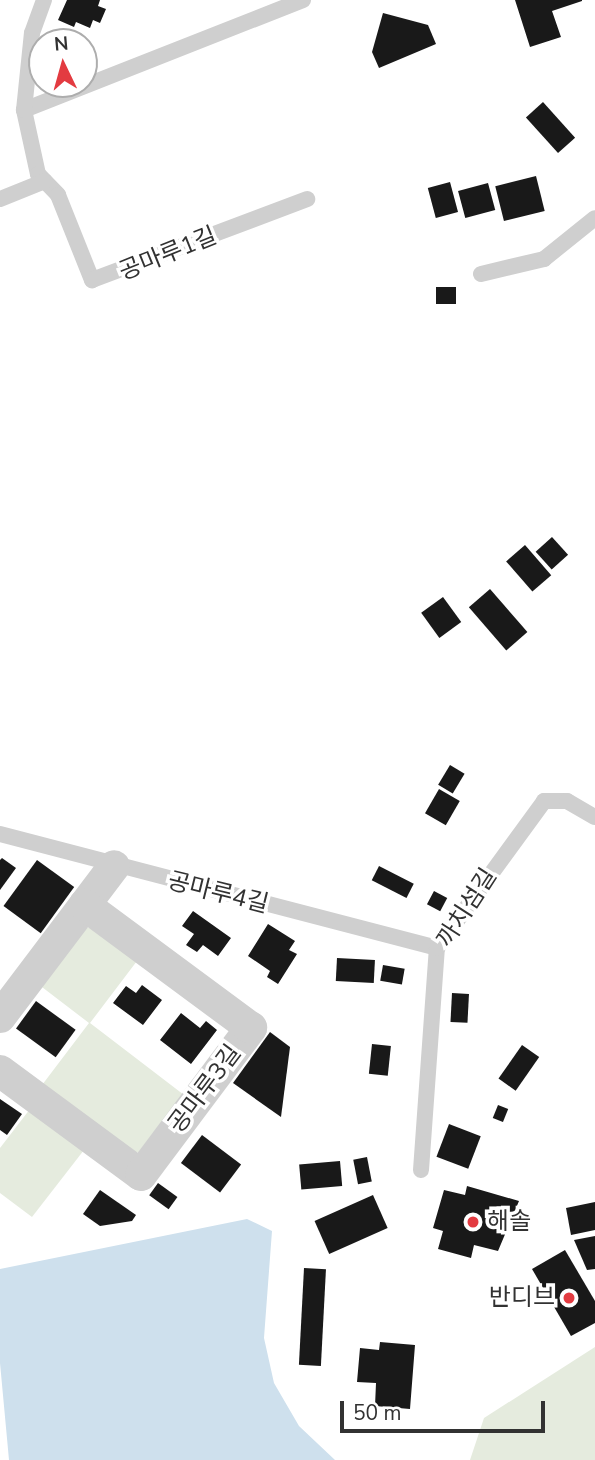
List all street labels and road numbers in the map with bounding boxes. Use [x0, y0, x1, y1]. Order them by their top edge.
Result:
street label: 공마루1길 [115, 221, 221, 287]
street label: 까치섬길 [431, 863, 503, 953]
street label: 공마루4길 [165, 867, 271, 919]
street label: 공마루3길 [163, 1039, 247, 1139]

